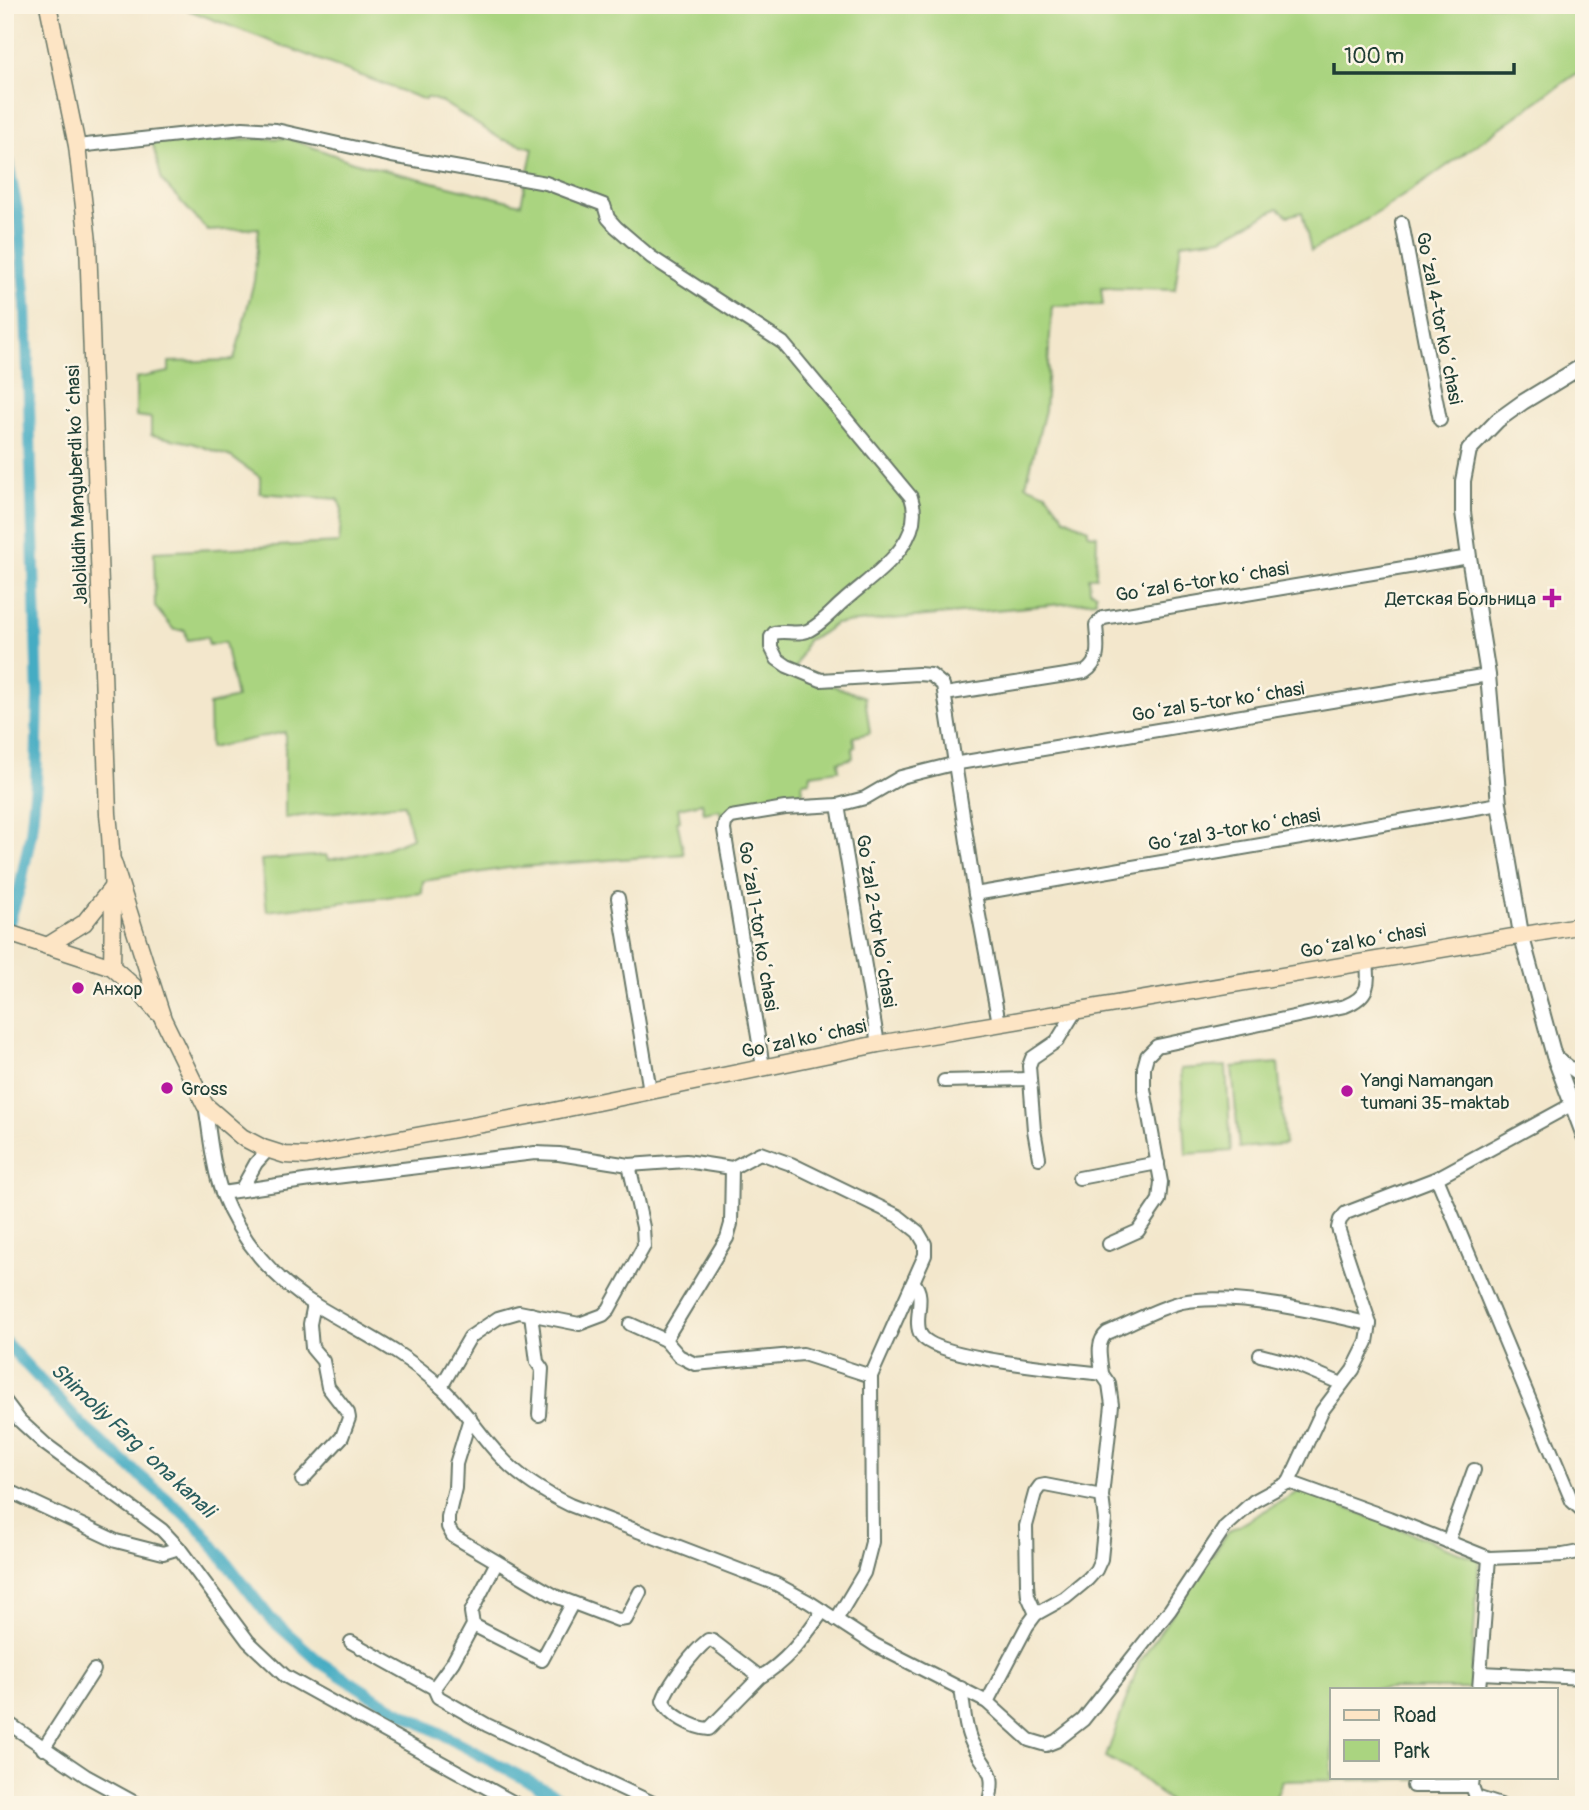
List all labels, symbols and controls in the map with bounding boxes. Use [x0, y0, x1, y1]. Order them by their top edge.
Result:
scale bar [1334, 32, 1514, 76]
text: 100 m [1344, 43, 1404, 70]
street label: Goʻzal 4-tor koʻchasi [1411, 230, 1467, 406]
street label: Jaloliddin Manguberdi koʻchasi [61, 365, 93, 605]
street label: Goʻzal 6-tor koʻchasi [1114, 556, 1290, 608]
place label: Детская Больница [1384, 587, 1536, 611]
marker: Детская Больница [1542, 588, 1562, 608]
street label: Goʻzal 5-tor koʻchasi [1130, 677, 1306, 727]
street label: Goʻzal 3-tor koʻchasi [1146, 803, 1322, 857]
street label: Goʻzal 2-tor koʻchasi [851, 833, 902, 1009]
street label: Goʻzal 1-tor koʻchasi [733, 840, 783, 1013]
street label: Goʻzal koʻchasi [1298, 918, 1428, 964]
place label: Анхор [92, 977, 143, 1001]
marker: Анхор [70, 980, 86, 996]
street label: Goʻzal koʻchasi [740, 1014, 869, 1064]
place label: Yangi Namangan tumani 35-maktab [1360, 1069, 1510, 1115]
place label: Gross [181, 1077, 228, 1101]
marker: Gross [159, 1080, 175, 1096]
marker: Yangi Namangan tumani 35-maktab [1339, 1083, 1355, 1099]
water label: Shimoliy Fargʻona kanali [45, 1357, 223, 1526]
legend [1330, 1688, 1558, 1778]
text: Road [1393, 1702, 1437, 1729]
text: Park [1393, 1738, 1430, 1765]

